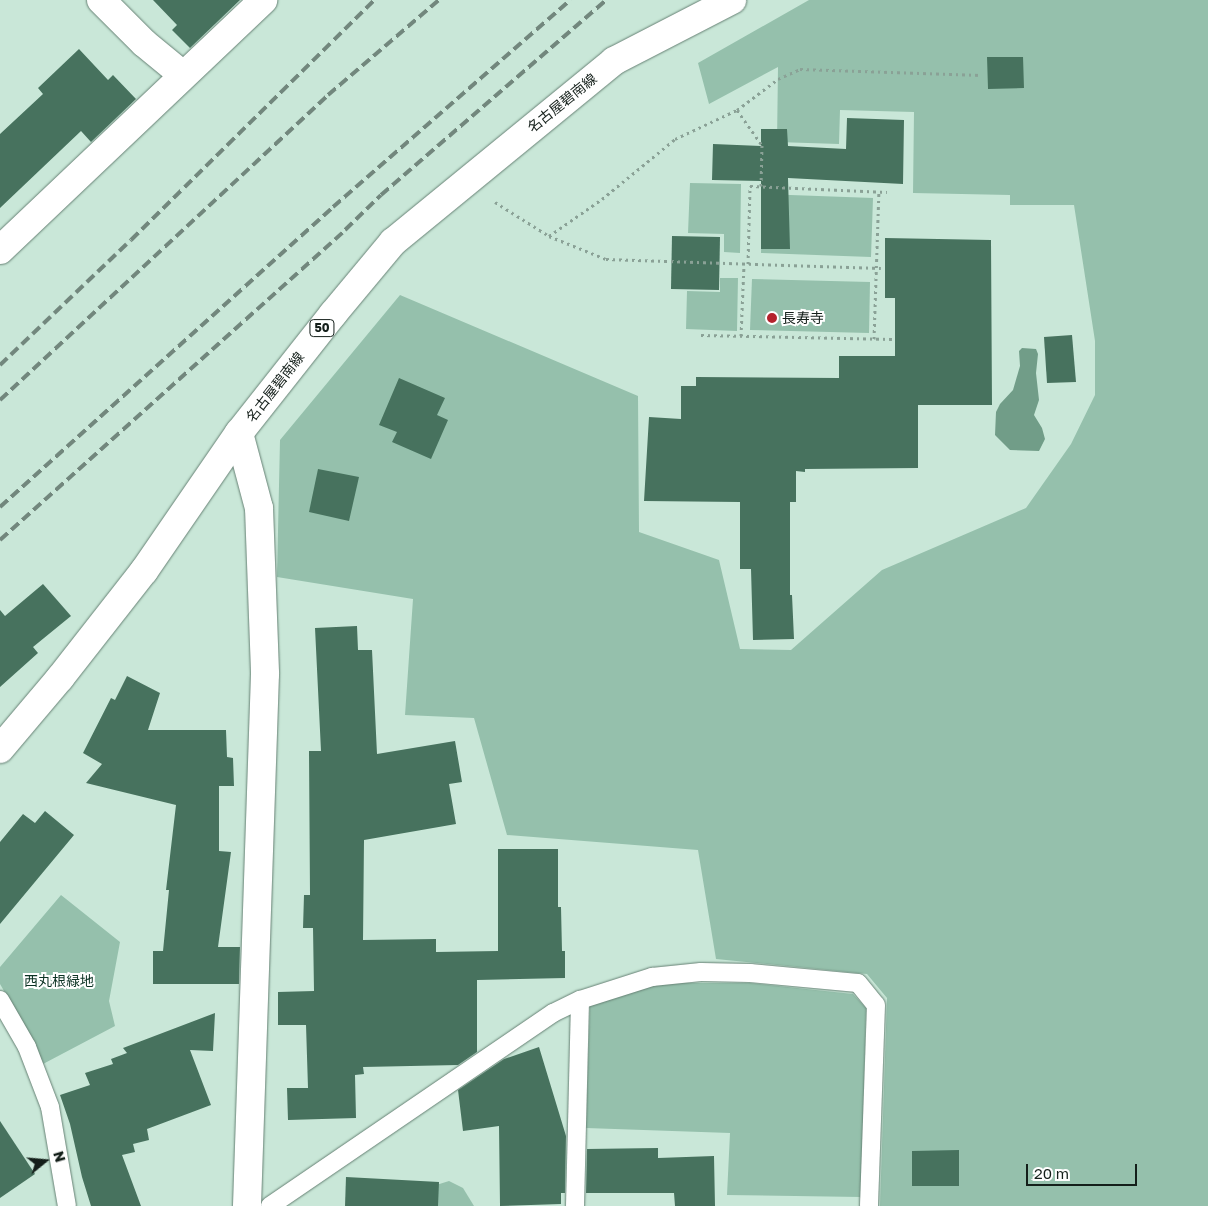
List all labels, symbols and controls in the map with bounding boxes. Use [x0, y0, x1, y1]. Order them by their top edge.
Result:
street label: 名古屋碧南線 [524, 70, 600, 136]
place label: 長寿寺 [782, 310, 824, 326]
marker: 長寿寺 [766, 312, 778, 324]
road number: 50 [308, 318, 336, 338]
street label: 名古屋碧南線 [243, 349, 307, 425]
park label: 西丸根緑地 [24, 973, 94, 989]
north arrow [20, 1136, 70, 1186]
text: N [50, 1149, 70, 1164]
scale bar [1028, 1154, 1139, 1186]
text: 20 m [1034, 1164, 1069, 1182]

